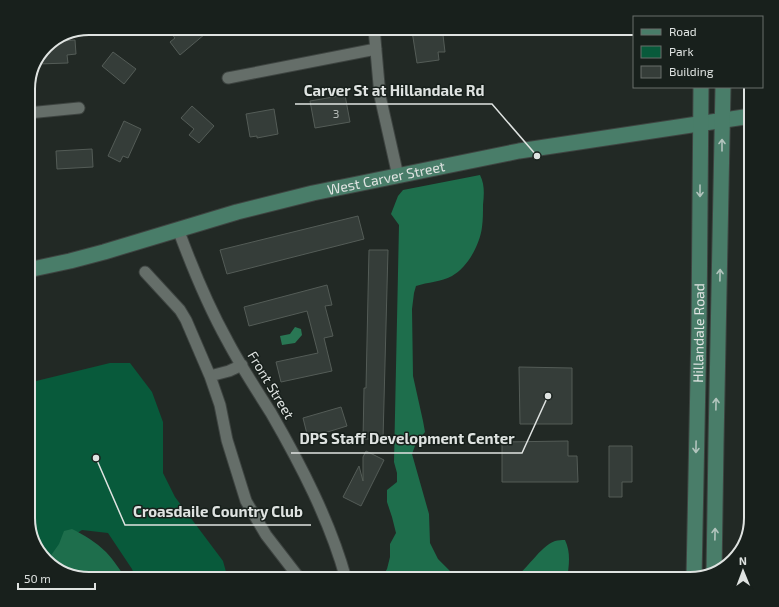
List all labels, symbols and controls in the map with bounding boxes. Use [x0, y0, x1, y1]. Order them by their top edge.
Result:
legend [633, 16, 763, 88]
text: Road [669, 24, 697, 38]
text: Park [669, 44, 694, 58]
text: Building [669, 64, 714, 78]
callout: Carver St at Hillandale Rd [295, 77, 492, 104]
text: Carver St at Hillandale Rd [304, 81, 484, 99]
house number: 3 [333, 106, 339, 120]
one-way arrow [719, 139, 726, 152]
street label: West Carver Street [326, 157, 446, 198]
one-way arrow [696, 184, 704, 197]
one-way arrow [716, 269, 723, 282]
street label: Hillandale Road [689, 283, 707, 383]
street label: Front Street [245, 348, 298, 422]
one-way arrow [713, 398, 720, 411]
callout: DPS Staff Development Center [291, 426, 522, 453]
text: DPS Staff Development Center [299, 429, 515, 447]
one-way arrow [692, 440, 700, 453]
callout: Croasdaile Country Club [125, 498, 311, 525]
text: Croasdaile Country Club [133, 502, 303, 521]
one-way arrow [711, 528, 719, 541]
north arrow [723, 551, 763, 591]
text: N [739, 554, 747, 567]
scale bar [18, 565, 95, 591]
text: 50 m [24, 571, 51, 585]

